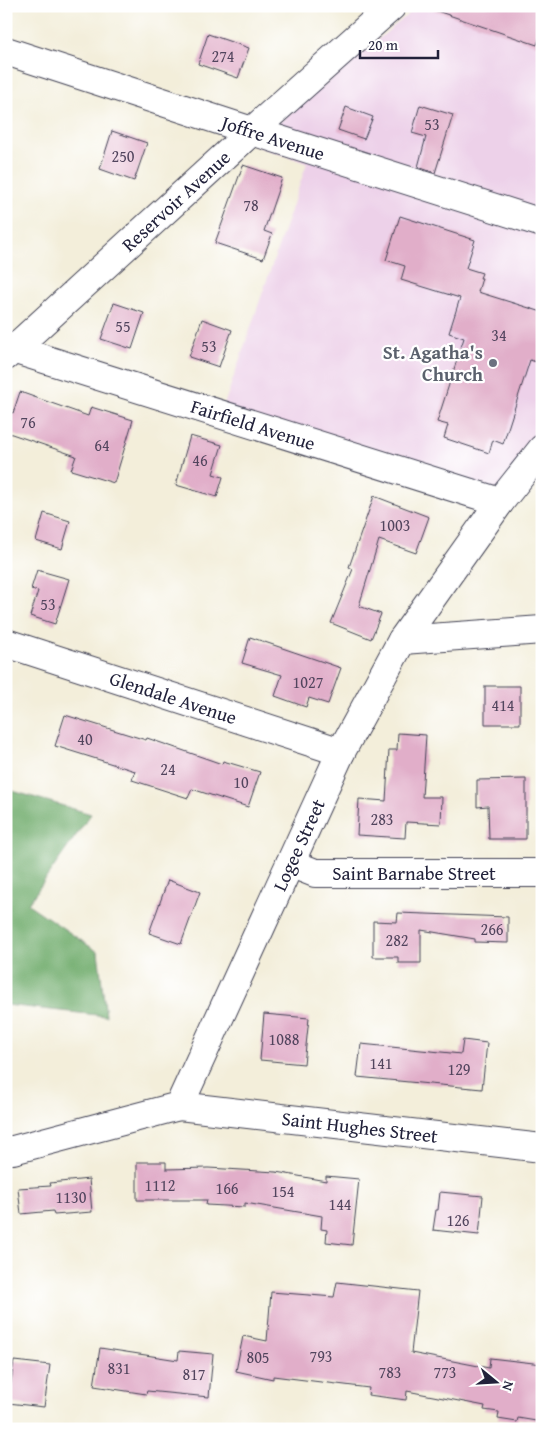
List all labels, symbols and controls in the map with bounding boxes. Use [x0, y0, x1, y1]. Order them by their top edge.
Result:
scale bar [360, 28, 438, 60]
text: 20 m [368, 34, 399, 55]
house number: 274 [211, 44, 235, 68]
street label: Joffre Avenue [216, 107, 329, 167]
house number: 53 [424, 112, 440, 136]
house number: 250 [111, 144, 135, 168]
street label: Reservoir Avenue [115, 144, 236, 258]
house number: 78 [243, 193, 259, 217]
house number: 55 [115, 314, 131, 338]
house number: 34 [491, 323, 507, 347]
house number: 53 [201, 334, 217, 358]
place label: St. Agatha's Church [383, 338, 484, 388]
marker: St. Agatha's Church [487, 357, 499, 369]
street label: Fairfield Avenue [187, 392, 319, 457]
house number: 76 [20, 410, 36, 434]
house number: 64 [94, 433, 110, 457]
house number: 46 [192, 448, 208, 472]
house number: 1003 [380, 513, 410, 537]
house number: 53 [40, 592, 56, 616]
street label: Glendale Avenue [106, 664, 241, 731]
house number: 1027 [293, 670, 324, 694]
house number: 414 [491, 693, 515, 717]
house number: 40 [77, 727, 93, 751]
house number: 24 [160, 757, 176, 781]
house number: 10 [233, 770, 249, 794]
street label: Logee Street [265, 794, 332, 895]
house number: 283 [370, 807, 394, 831]
street label: Saint Barnabe Street [332, 859, 496, 887]
house number: 266 [480, 917, 504, 941]
house number: 282 [385, 928, 409, 952]
house number: 1088 [269, 1027, 300, 1051]
house number: 141 [369, 1051, 393, 1075]
house number: 129 [447, 1057, 471, 1081]
street label: Saint Hughes Street [280, 1104, 440, 1150]
house number: 1112 [145, 1173, 175, 1197]
house number: 166 [215, 1176, 239, 1200]
house number: 154 [271, 1179, 295, 1203]
house number: 1130 [56, 1185, 87, 1209]
house number: 144 [328, 1192, 352, 1216]
house number: 126 [446, 1208, 470, 1232]
house number: 793 [309, 1344, 333, 1368]
house number: 805 [246, 1345, 270, 1369]
house number: 831 [107, 1356, 131, 1380]
north arrow [470, 1358, 520, 1408]
house number: 783 [378, 1360, 402, 1384]
house number: 773 [433, 1360, 457, 1384]
house number: 817 [182, 1362, 206, 1386]
text: N [497, 1378, 519, 1394]

